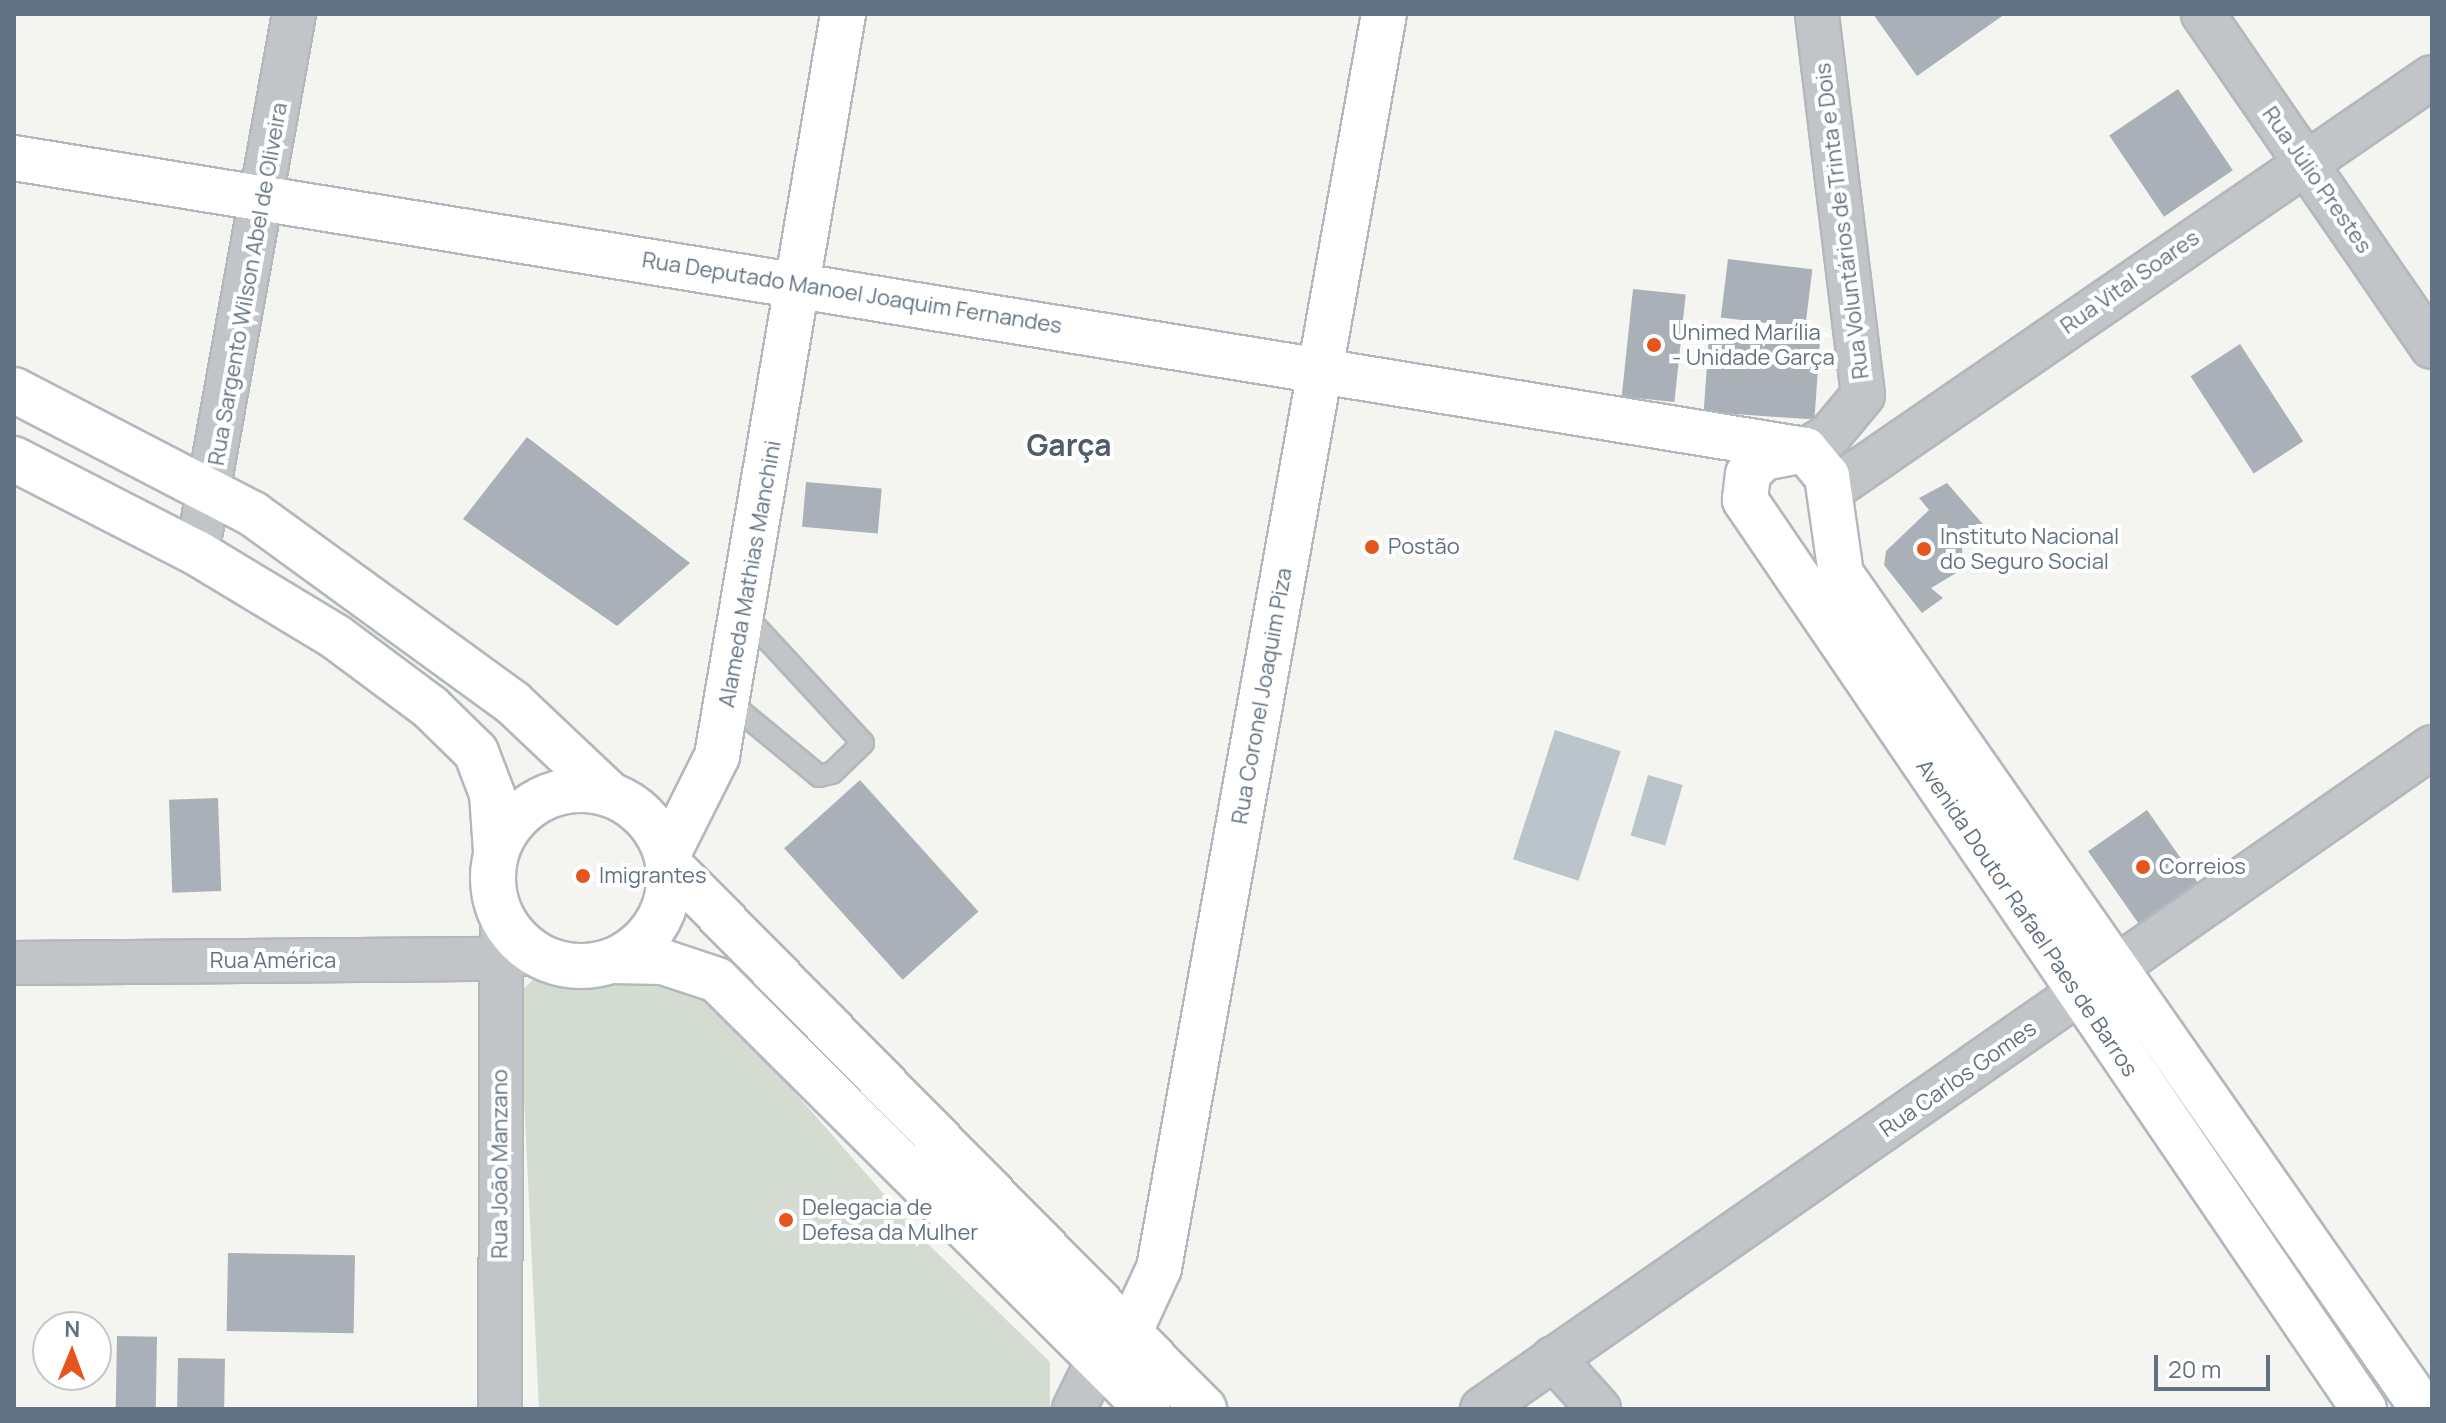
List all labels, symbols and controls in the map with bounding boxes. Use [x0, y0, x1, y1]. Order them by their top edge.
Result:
street label: Rua Voluntários de Trinta e Dois [1809, 61, 1875, 381]
street label: Rua Sargento Wilson Abel de Oliveira [203, 101, 293, 467]
street label: Rua Júlio Prestes [2257, 102, 2377, 258]
street label: Rua Vital Soares [2056, 224, 2204, 340]
street label: Rua Deputado Manoel Joaquim Fernandes [640, 247, 1064, 339]
place label: Unimed Marília - Unidade Garça [1672, 319, 1835, 370]
marker: Unimed Marília - Unidade Garça [1643, 334, 1665, 356]
district label: Garça [1026, 427, 1112, 463]
street label: Alameda Mathias Manchini [714, 438, 786, 710]
place label: Instituto Nacional do Seguro Social [1940, 523, 2119, 574]
place label: Postão [1388, 534, 1460, 560]
marker: Postão [1363, 538, 1381, 556]
marker: Instituto Nacional do Seguro Social [1915, 540, 1933, 558]
street label: Rua Coronel Joaquim Piza [1226, 566, 1298, 826]
street label: Avenida Doutor Rafael Paes de Barros [1911, 754, 2143, 1082]
place label: Correios [2159, 854, 2246, 880]
marker: Correios [2134, 858, 2152, 876]
place label: Imigrantes [599, 863, 707, 889]
marker: Imigrantes [574, 867, 592, 885]
street label: Rua América [210, 948, 336, 974]
street label: Rua Carlos Gomes [1875, 1015, 2041, 1143]
street label: Rua João Manzano [487, 1069, 513, 1259]
place label: Delegacia de Defesa da Mulher [802, 1194, 978, 1246]
marker: Delegacia de Defesa da Mulher [777, 1211, 795, 1229]
north arrow [32, 1311, 112, 1391]
text: N [64, 1314, 81, 1344]
scale bar [2158, 1339, 2274, 1389]
text: 20 m [2168, 1352, 2221, 1385]

